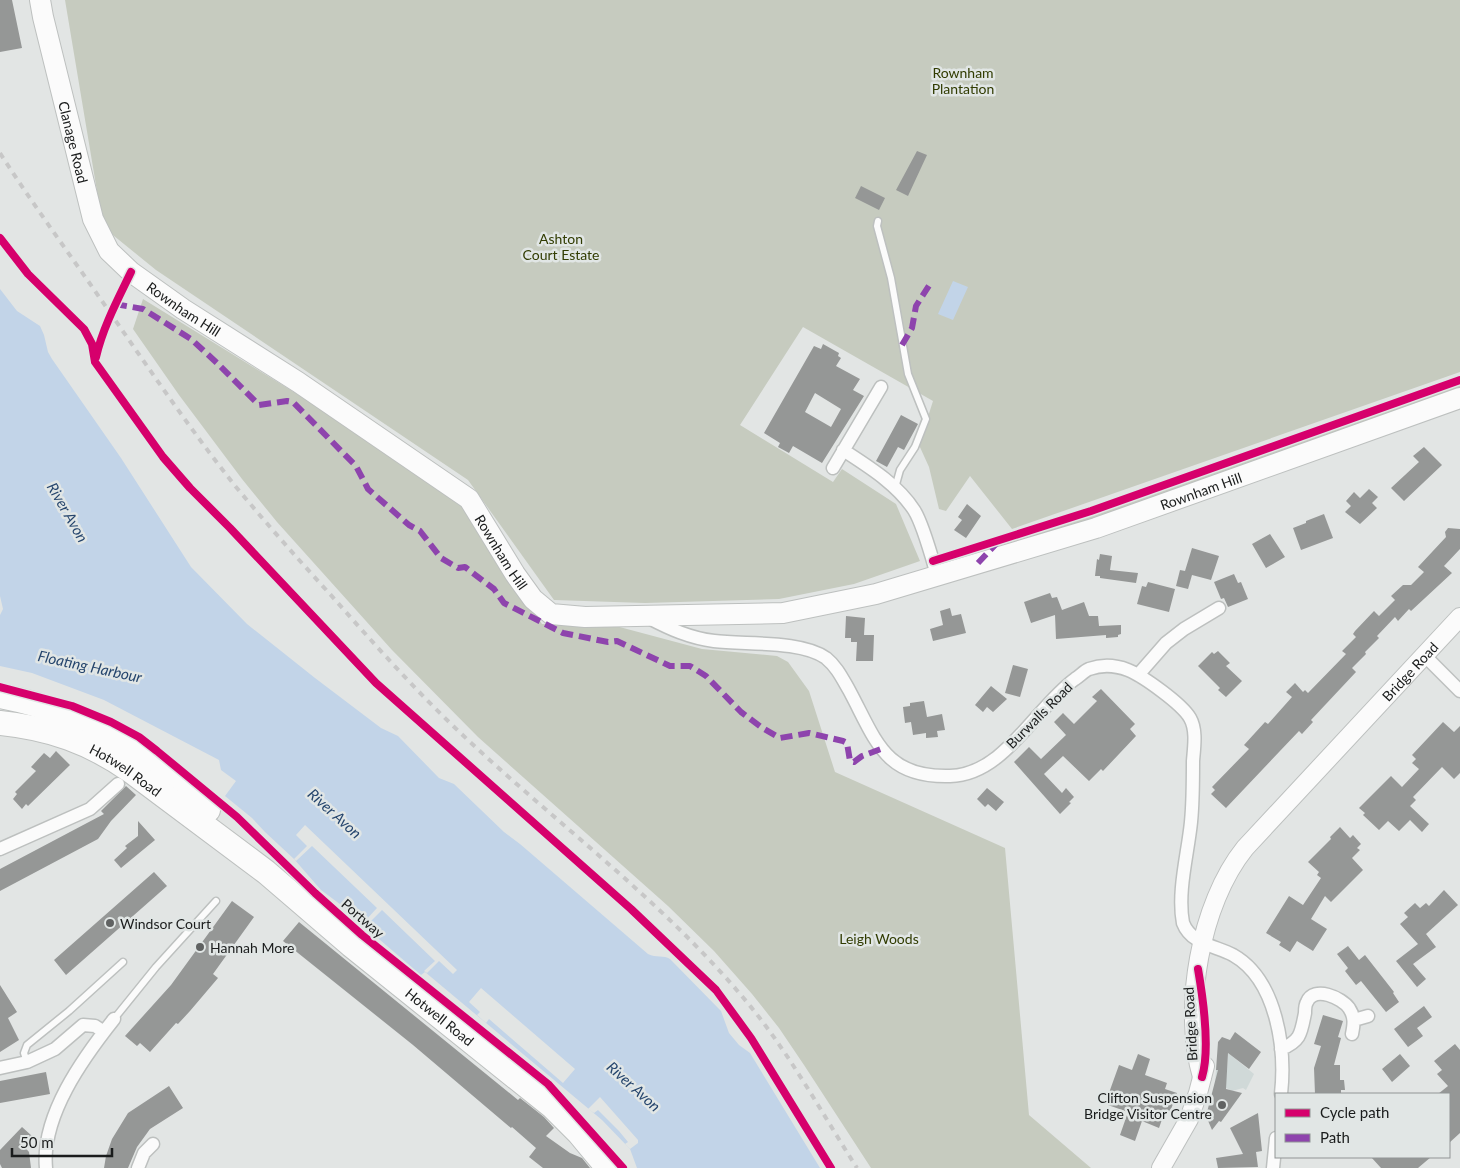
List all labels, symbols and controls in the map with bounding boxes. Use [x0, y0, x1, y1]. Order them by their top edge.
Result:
park label: Rownham Plantation [932, 64, 994, 97]
street label: Clanage Road [56, 99, 92, 185]
park label: Ashton Court Estate [523, 230, 599, 263]
street label: Rownham Hill [144, 278, 224, 339]
street label: Rownham Hill [1158, 468, 1244, 513]
water label: River Avon [44, 479, 92, 545]
street label: Rownham Hill [472, 511, 532, 593]
street label: Bridge Road [1378, 638, 1441, 704]
water label: Floating Harbour [36, 646, 145, 686]
street label: Burwalls Road [1002, 678, 1076, 752]
street label: Hotwell Road [87, 740, 165, 800]
water label: River Avon [305, 784, 366, 842]
street label: Portway [338, 895, 388, 942]
place label: Windsor Court [120, 915, 211, 932]
marker: Windsor Court [104, 917, 116, 929]
park label: Leigh Woods [839, 930, 919, 947]
place label: Hannah More [210, 939, 294, 956]
marker: Hannah More [194, 941, 206, 953]
street label: Hotwell Road [402, 984, 478, 1049]
street label: Bridge Road [1180, 986, 1200, 1062]
water label: River Avon [604, 1057, 665, 1115]
place label: Clifton Suspension Bridge Visitor Centre [1084, 1089, 1212, 1122]
legend [1275, 1093, 1450, 1158]
marker: Clifton Suspension Bridge Visitor Centre [1216, 1099, 1228, 1111]
text: Cycle path [1320, 1103, 1389, 1121]
scale bar [12, 1126, 112, 1158]
text: Path [1320, 1128, 1350, 1146]
text: 50 m [20, 1133, 54, 1151]

